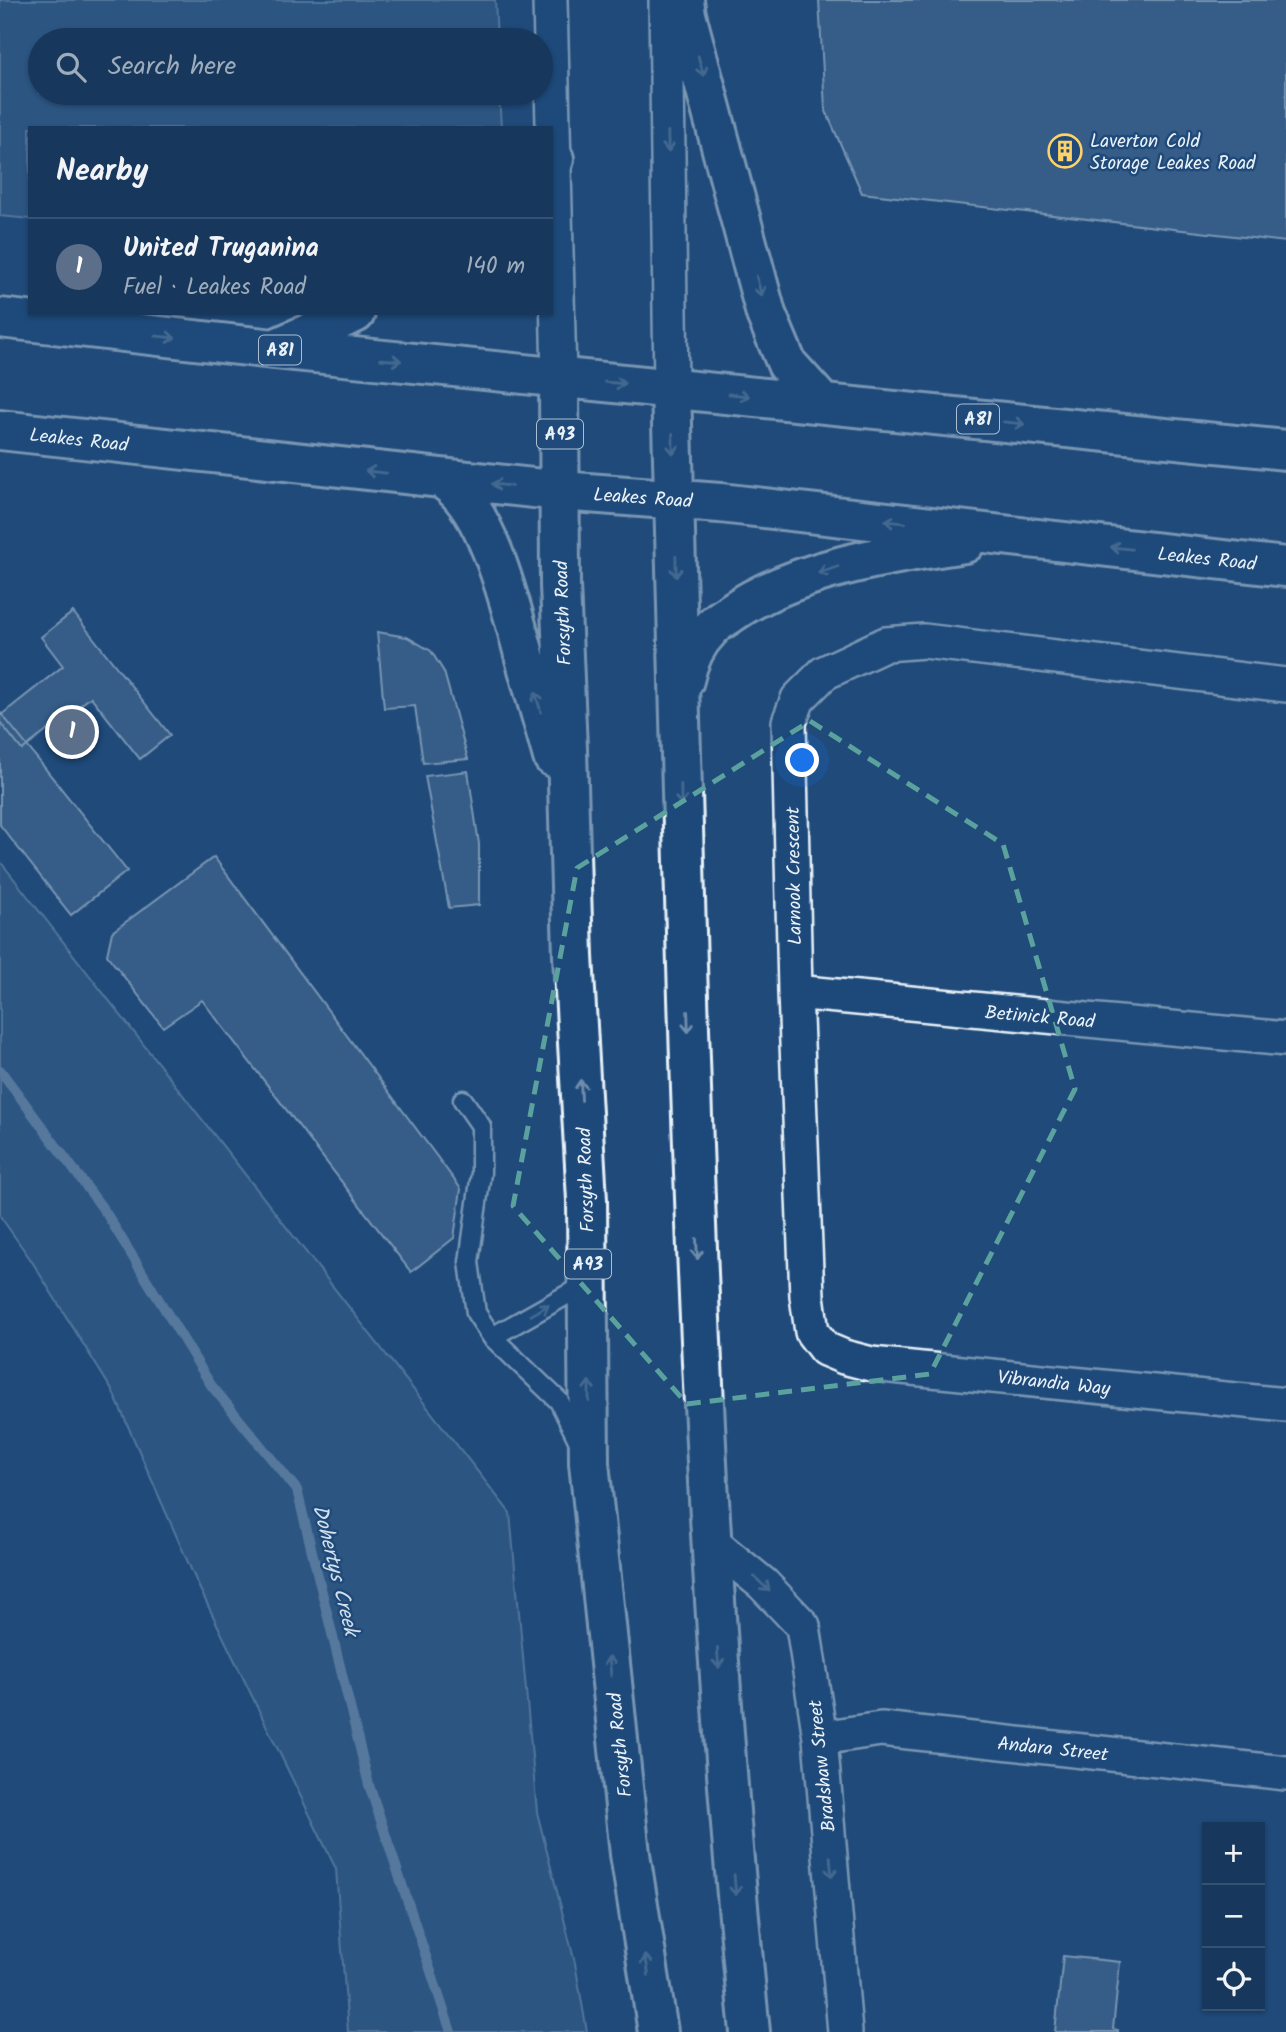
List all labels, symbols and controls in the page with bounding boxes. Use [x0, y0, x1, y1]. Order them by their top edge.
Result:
search box [28, 28, 553, 105]
text: Search here [108, 46, 236, 88]
icon: search [52, 48, 90, 86]
one-way arrow [695, 55, 708, 77]
place label: Laverton Cold Storage Leakes Road [1090, 127, 1256, 179]
one-way arrow [661, 130, 675, 153]
building icon: Laverton Cold Storage Leakes Road [1046, 132, 1084, 170]
text: Nearby [56, 148, 148, 196]
text: United Truganina [123, 228, 319, 270]
text: 1 [76, 249, 82, 285]
text: 140 m [466, 249, 525, 285]
text: Fuel · Leakes Road [123, 270, 306, 306]
one-way arrow [753, 274, 766, 297]
one-way arrow [153, 330, 176, 343]
road number: A81 [259, 336, 301, 364]
one-way arrow [380, 354, 402, 367]
one-way arrow [603, 377, 626, 390]
one-way arrow [727, 389, 750, 402]
road number: A81 [957, 404, 999, 433]
one-way arrow [1002, 416, 1025, 429]
road number: A93 [537, 420, 583, 448]
street label: Leakes Road [28, 421, 130, 461]
one-way arrow [666, 432, 679, 455]
one-way arrow [365, 465, 388, 478]
one-way arrow [492, 478, 514, 491]
street label: Leakes Road [592, 481, 694, 517]
one-way arrow [884, 516, 907, 529]
street label: Leakes Road [1156, 540, 1258, 580]
one-way arrow [1110, 542, 1133, 555]
one-way arrow [669, 555, 683, 578]
street label: Forsyth Road [547, 559, 581, 666]
one-way arrow [817, 564, 839, 577]
one-way arrow [530, 691, 543, 713]
pin: 1 [49, 706, 95, 758]
your location [785, 743, 819, 777]
one-way arrow [675, 783, 688, 806]
street label: Larnook Crescent [779, 806, 811, 945]
street label: Betinick Road [984, 998, 1097, 1038]
one-way arrow [682, 1010, 695, 1033]
one-way arrow [574, 1079, 587, 1102]
street label: Forsyth Road [570, 1126, 604, 1233]
one-way arrow [690, 1238, 703, 1261]
road number: A93 [565, 1250, 611, 1279]
one-way arrow [530, 1303, 550, 1317]
street label: Vibrandia Way [996, 1363, 1113, 1405]
one-way arrow [582, 1379, 595, 1402]
water label: Dohertys Creek [302, 1501, 368, 1643]
one-way arrow [754, 1576, 771, 1593]
one-way arrow [712, 1646, 725, 1669]
one-way arrow [604, 1655, 617, 1678]
street label: Forsyth Road [601, 1690, 641, 1799]
street label: Bradshaw Street [801, 1698, 845, 1833]
street label: Andara Street [996, 1729, 1110, 1771]
map controls [1202, 1822, 1265, 2011]
button: + [1202, 1822, 1265, 1885]
one-way arrow [825, 1855, 838, 1878]
one-way arrow [729, 1873, 742, 1896]
button: − [1202, 1885, 1265, 1948]
button: locate [1202, 1948, 1265, 2011]
one-way arrow [641, 1954, 654, 1976]

